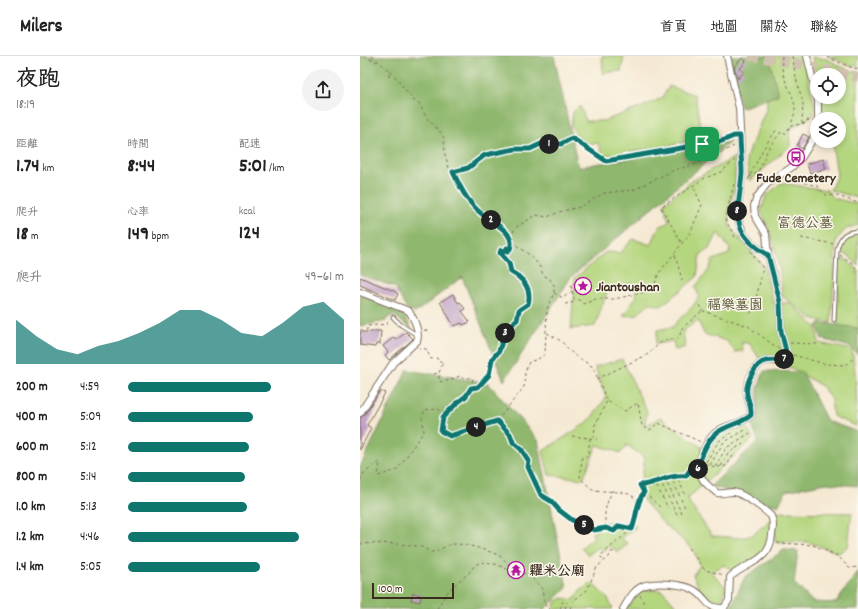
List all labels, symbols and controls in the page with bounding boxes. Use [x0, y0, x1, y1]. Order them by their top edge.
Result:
text: Milers [20, 14, 63, 41]
text: 首頁 [660, 18, 688, 38]
text: 地圖 [710, 18, 738, 38]
text: 關於 [760, 18, 788, 38]
text: 聯絡 [810, 18, 838, 38]
text: 夜跑 [16, 65, 60, 96]
map controls [810, 68, 846, 148]
button: locate [810, 68, 846, 104]
button: share [302, 69, 344, 111]
text: 18:19 [16, 96, 35, 115]
button: layers [810, 112, 846, 148]
pin [685, 127, 719, 161]
icon: arrive [691, 133, 713, 155]
pin: 1 [539, 134, 559, 154]
text: 1 [548, 136, 550, 152]
text: 距離 [16, 137, 38, 153]
text: 時間 [127, 137, 149, 153]
text: 配速 [239, 137, 261, 153]
bus stop icon: Fude Cemetery [786, 147, 806, 167]
text: 1.74 [16, 153, 40, 181]
text: 8:44 [127, 153, 155, 181]
text: 5:01 [239, 153, 267, 181]
text: km [40, 161, 54, 177]
text: /km [267, 161, 284, 177]
place label: Fude Cemetery [756, 169, 837, 189]
pin: 8 [727, 201, 747, 221]
text: 8 [735, 203, 739, 219]
text: kcal [239, 204, 255, 220]
text: 爬升 [16, 205, 38, 221]
text: 心率 [127, 205, 149, 221]
pin: 2 [481, 210, 501, 230]
text: 2 [489, 212, 493, 228]
park label: 富德公墓 [777, 214, 833, 234]
text: 124 [239, 220, 260, 248]
text: 18 [16, 221, 28, 249]
text: 149 [127, 221, 149, 249]
text: m [28, 229, 38, 245]
text: bpm [149, 229, 169, 245]
text: 49–61 m [305, 268, 344, 287]
text: 爬升 [16, 269, 42, 288]
place icon: Jiantoushan [573, 276, 593, 296]
place label: Jiantoushan [596, 278, 660, 298]
park label: 福樂墓園 [707, 296, 763, 316]
pin: 3 [495, 323, 515, 343]
text: 3 [503, 325, 507, 341]
pin: 7 [774, 349, 794, 369]
text: 7 [782, 351, 786, 367]
text: 200 m [16, 378, 48, 397]
text: 4:59 [80, 378, 100, 397]
text: 400 m [16, 408, 47, 427]
text: 5:09 [80, 408, 101, 427]
pin: 4 [466, 417, 486, 437]
text: 4 [474, 419, 478, 435]
text: 600 m [16, 438, 48, 457]
text: 5:12 [80, 438, 97, 457]
pin: 6 [688, 459, 708, 479]
text: 6 [695, 461, 701, 477]
text: 800 m [16, 468, 47, 487]
text: 5:14 [80, 468, 96, 487]
text: 1.0 km [16, 498, 45, 517]
text: 5:13 [80, 498, 97, 517]
pin: 5 [574, 515, 594, 535]
text: 5 [581, 517, 587, 533]
text: 1.2 km [16, 528, 44, 547]
text: 4:46 [80, 528, 99, 547]
text: 1.4 km [16, 558, 44, 577]
text: 5:05 [80, 558, 101, 577]
temple icon: 糶米公廟 [506, 560, 526, 580]
place label: 糶米公廟 [529, 562, 585, 582]
scale bar [372, 581, 454, 600]
text: 100 m [378, 582, 402, 598]

